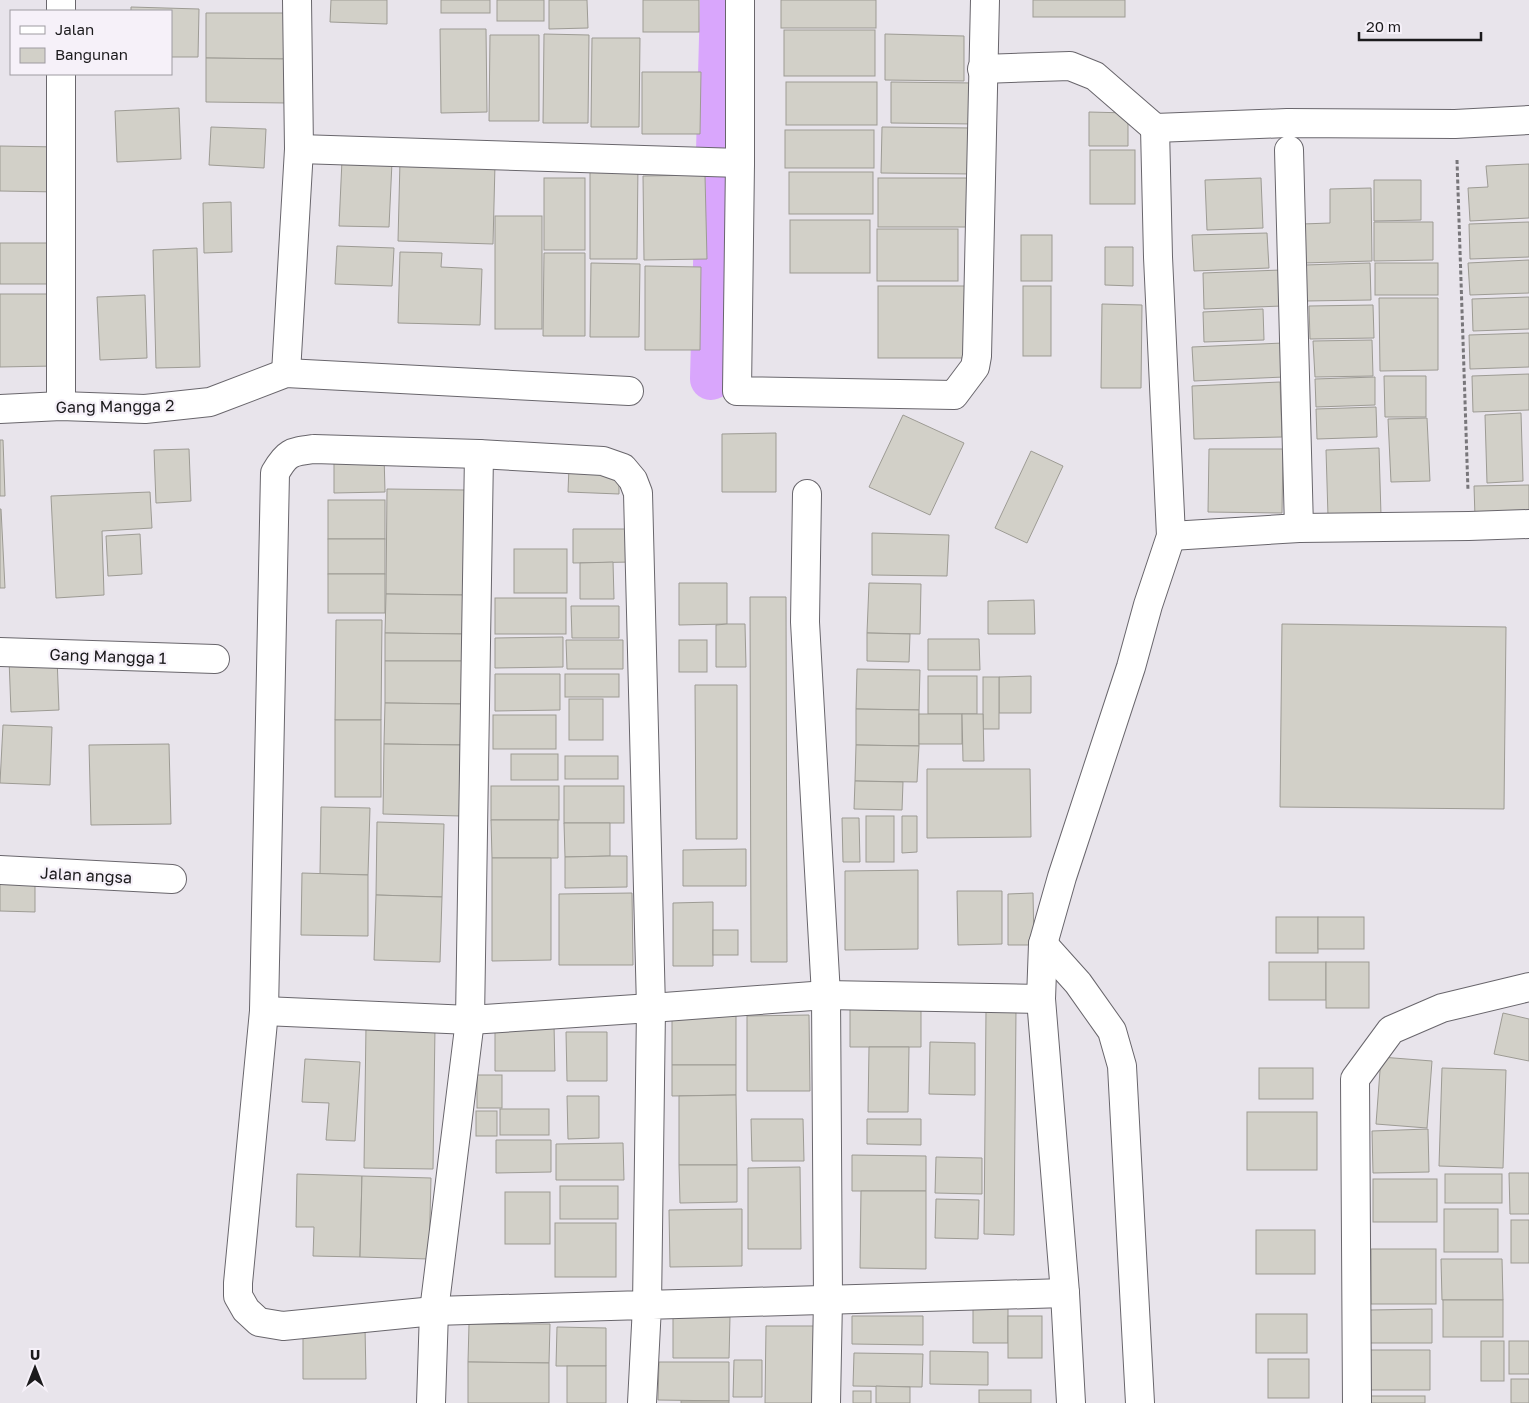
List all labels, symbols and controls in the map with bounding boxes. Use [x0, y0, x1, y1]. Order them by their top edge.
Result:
legend [10, 10, 172, 75]
scale bar [1359, 10, 1482, 42]
text: 20 m [1366, 17, 1401, 35]
text: Jalan [55, 20, 94, 38]
text: Bangunan [55, 45, 128, 63]
street label: Gang Mangga 2 [56, 395, 174, 417]
street label: Gang Mangga 1 [49, 644, 167, 668]
street label: Jalan angsa [39, 863, 133, 887]
north arrow [10, 1343, 60, 1393]
text: U [30, 1346, 40, 1363]

